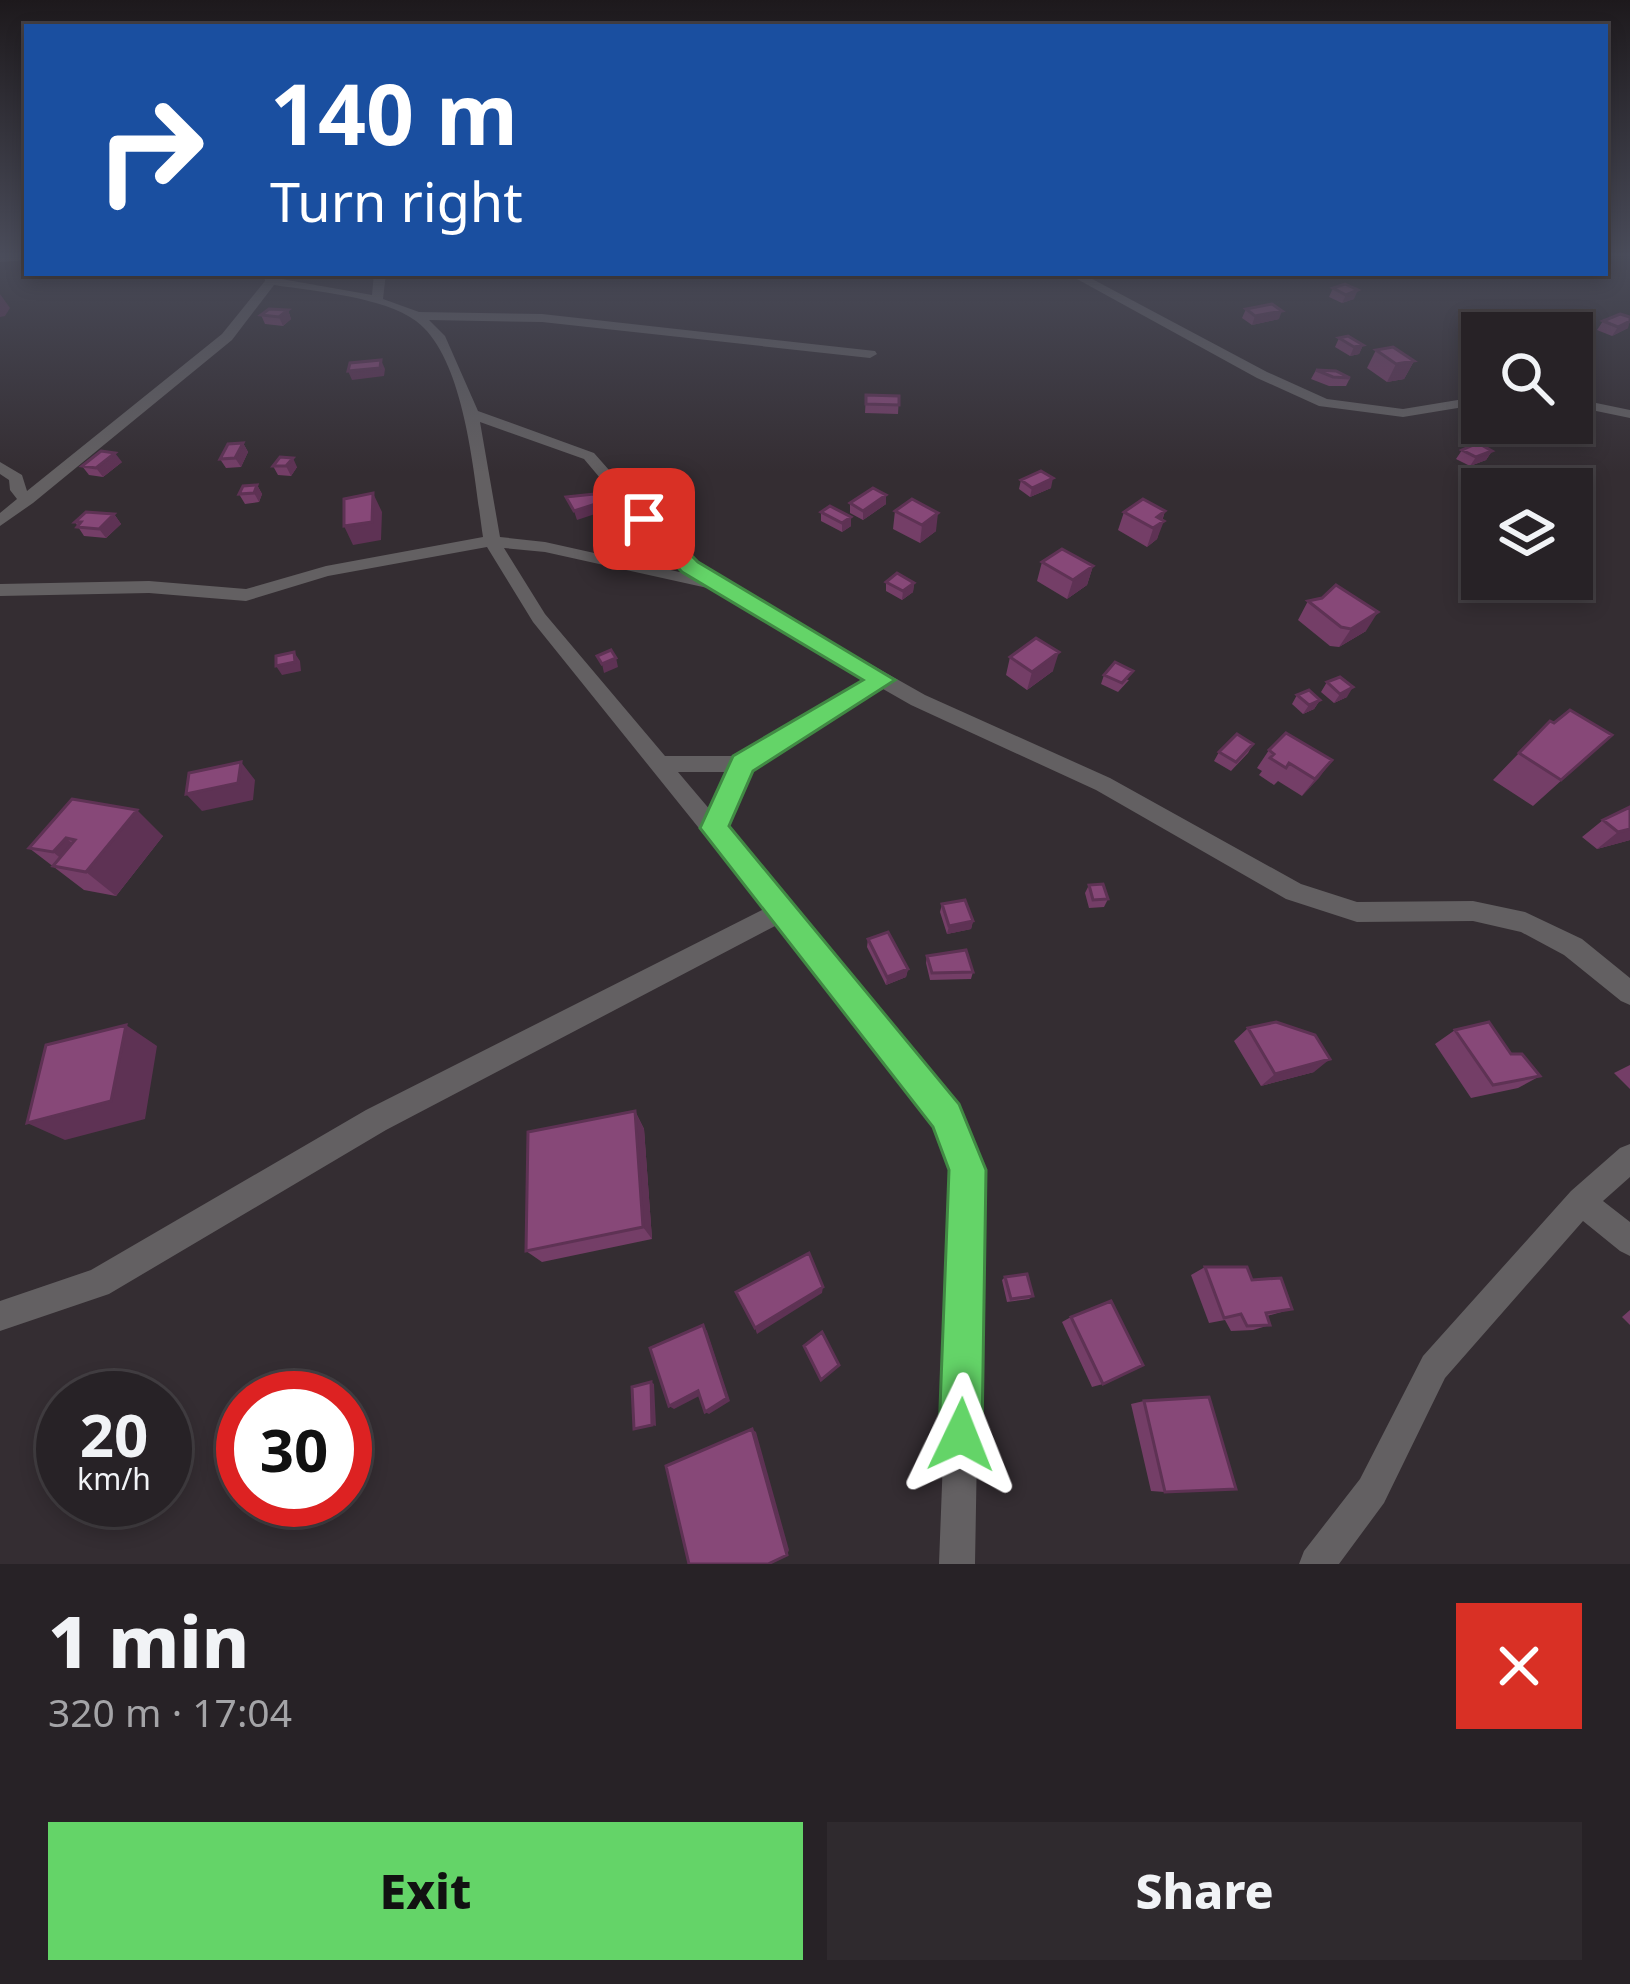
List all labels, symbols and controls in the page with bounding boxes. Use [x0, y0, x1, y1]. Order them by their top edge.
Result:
text: 140 m [270, 55, 518, 170]
icon: right [72, 72, 228, 228]
text: Turn right [270, 164, 523, 238]
map controls [1461, 312, 1593, 600]
button: search [1461, 312, 1593, 444]
pin [593, 468, 695, 570]
button: layers [1461, 468, 1593, 600]
icon: arrive [611, 486, 677, 552]
speed limit sign: 30 [216, 1371, 372, 1527]
position arrow [898, 1372, 1024, 1498]
text: 20 [80, 1393, 148, 1475]
text: km/h [77, 1458, 151, 1499]
text: 1 min [48, 1591, 249, 1689]
button: close [1456, 1603, 1582, 1729]
text: 320 m · 17:04 [48, 1685, 292, 1738]
button: Exit [48, 1822, 803, 1960]
button: Share [827, 1822, 1582, 1960]

